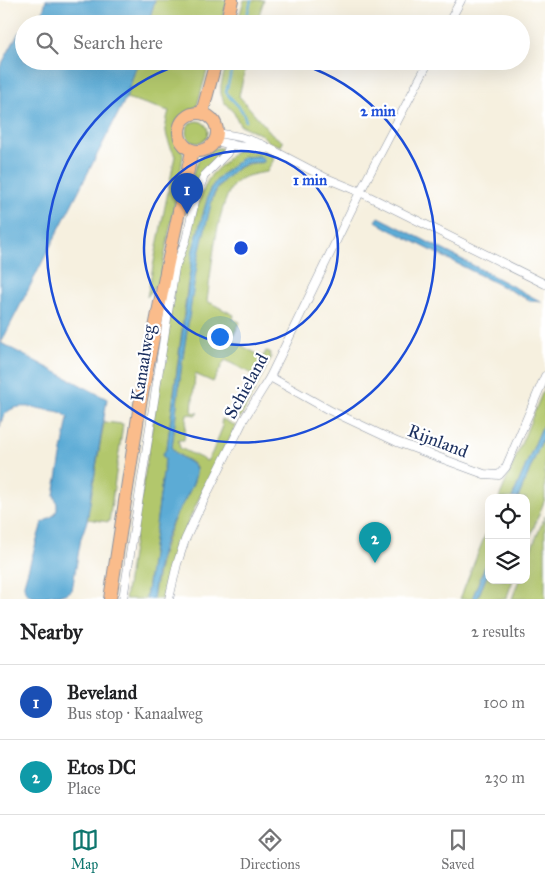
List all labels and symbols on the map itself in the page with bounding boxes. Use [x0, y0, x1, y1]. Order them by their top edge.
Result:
text: 2 min [360, 102, 397, 120]
text: 1 min [293, 171, 328, 189]
pin: 1 [171, 173, 203, 214]
centre of rings [232, 239, 250, 257]
street label: Kanaalweg [126, 322, 161, 403]
your location [207, 324, 233, 350]
street label: Schieland [219, 349, 273, 423]
street label: Rijnland [405, 419, 471, 463]
pin: 2 [359, 522, 391, 563]

